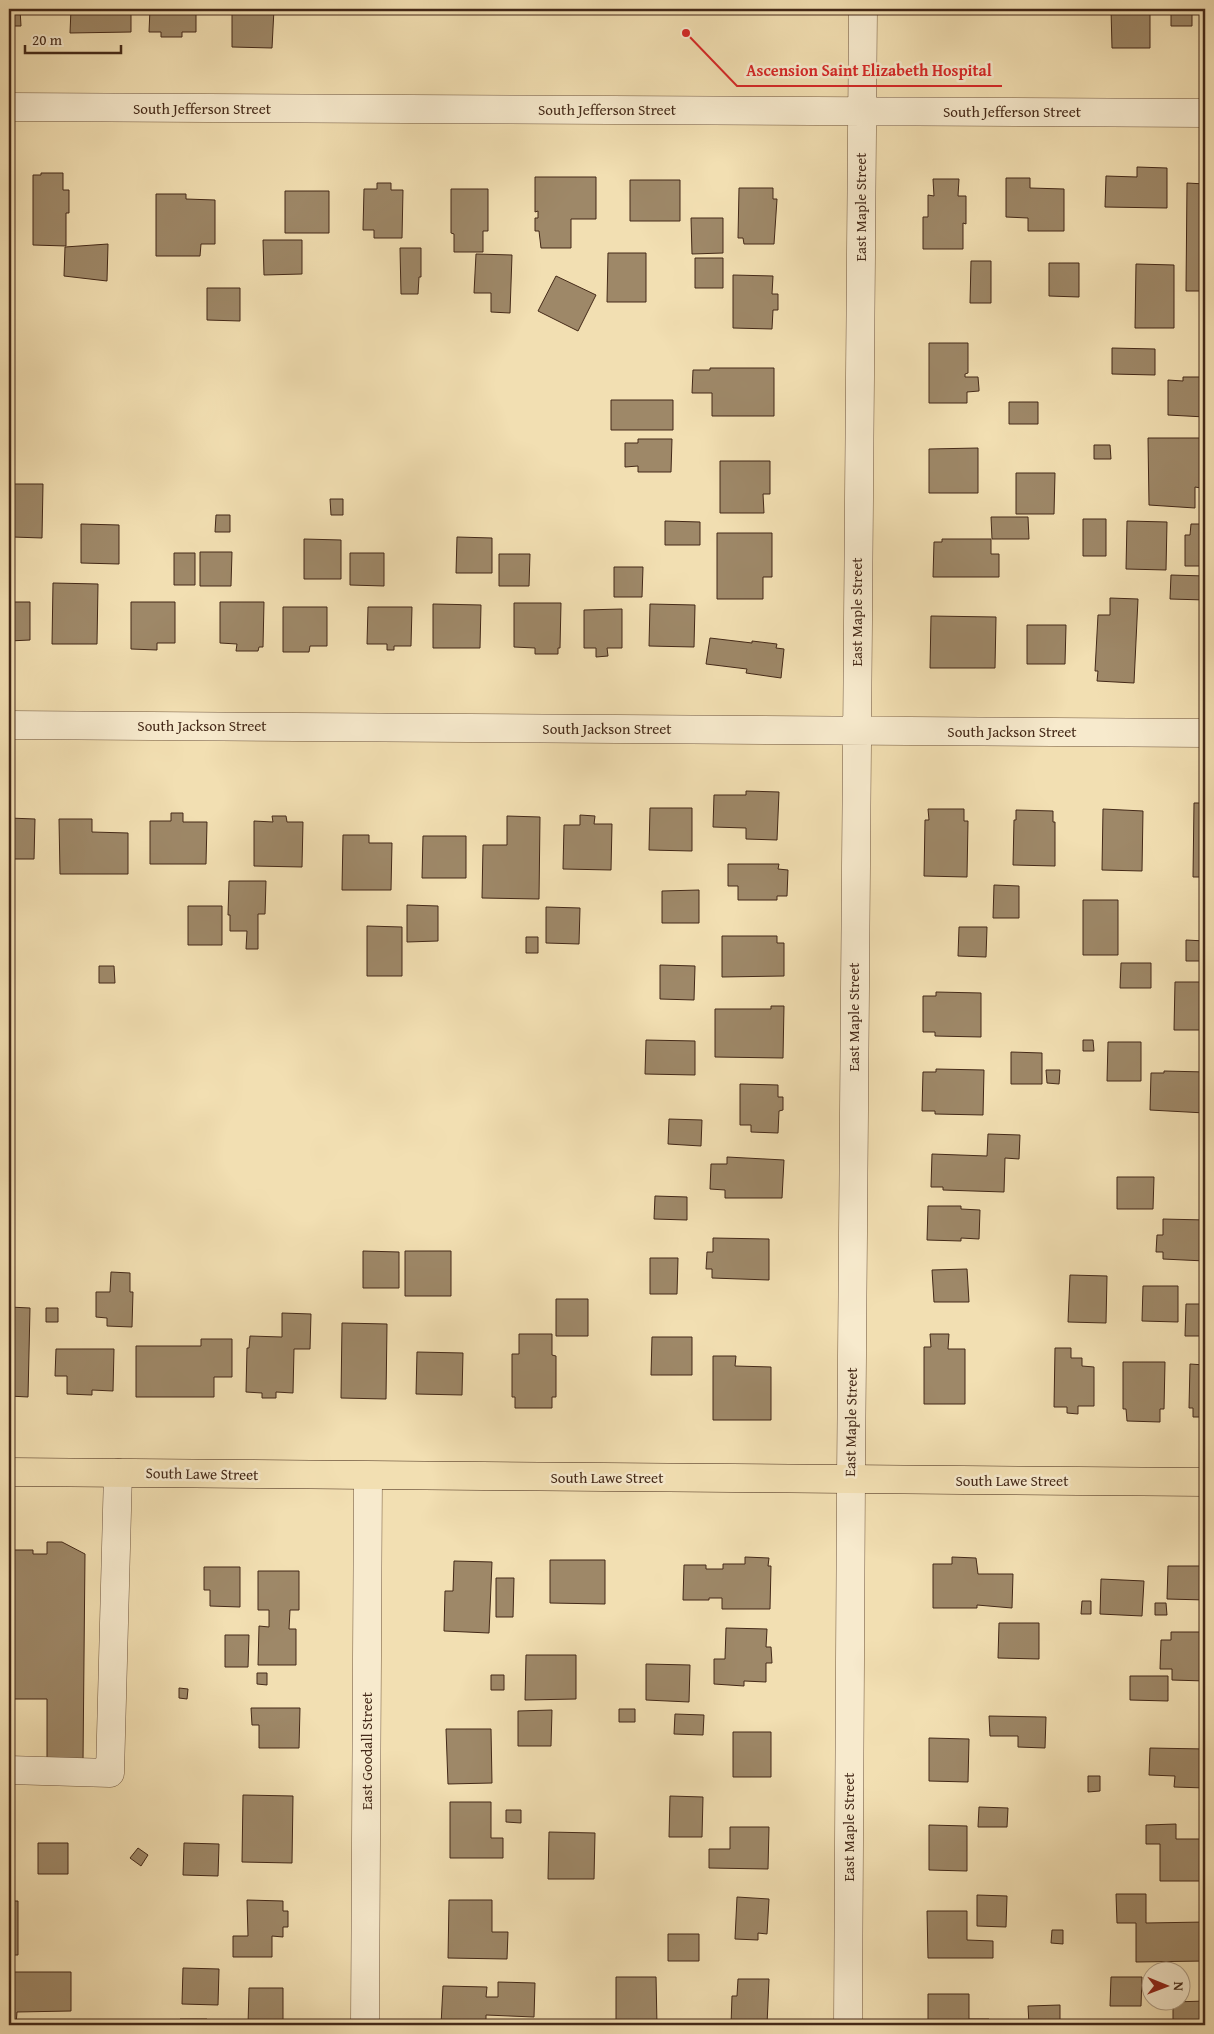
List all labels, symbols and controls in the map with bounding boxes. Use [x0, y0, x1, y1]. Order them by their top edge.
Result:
scale bar [25, 22, 121, 54]
text: 20 m [32, 29, 63, 50]
callout: Ascension Saint Elizabeth Hospital [737, 55, 1002, 86]
text: Ascension Saint Elizabeth Hospital [746, 58, 992, 82]
street label: South Jefferson Street [133, 98, 272, 119]
street label: South Jefferson Street [538, 99, 677, 120]
street label: South Jefferson Street [943, 101, 1082, 122]
street label: East Maple Street [850, 152, 871, 262]
street label: East Maple Street [846, 557, 867, 667]
street label: South Jackson Street [137, 715, 267, 736]
street label: South Jackson Street [542, 718, 672, 739]
street label: South Jackson Street [947, 721, 1077, 742]
street label: East Maple Street [843, 962, 864, 1072]
street label: East Maple Street [839, 1367, 862, 1477]
street label: South Lawe Street [145, 1462, 259, 1485]
street label: South Lawe Street [551, 1467, 664, 1488]
street label: South Lawe Street [956, 1470, 1069, 1491]
street label: East Goodall Street [356, 1691, 377, 1810]
street label: East Maple Street [838, 1772, 859, 1882]
north arrow [1142, 1962, 1192, 2012]
text: N [1169, 1981, 1189, 1992]

